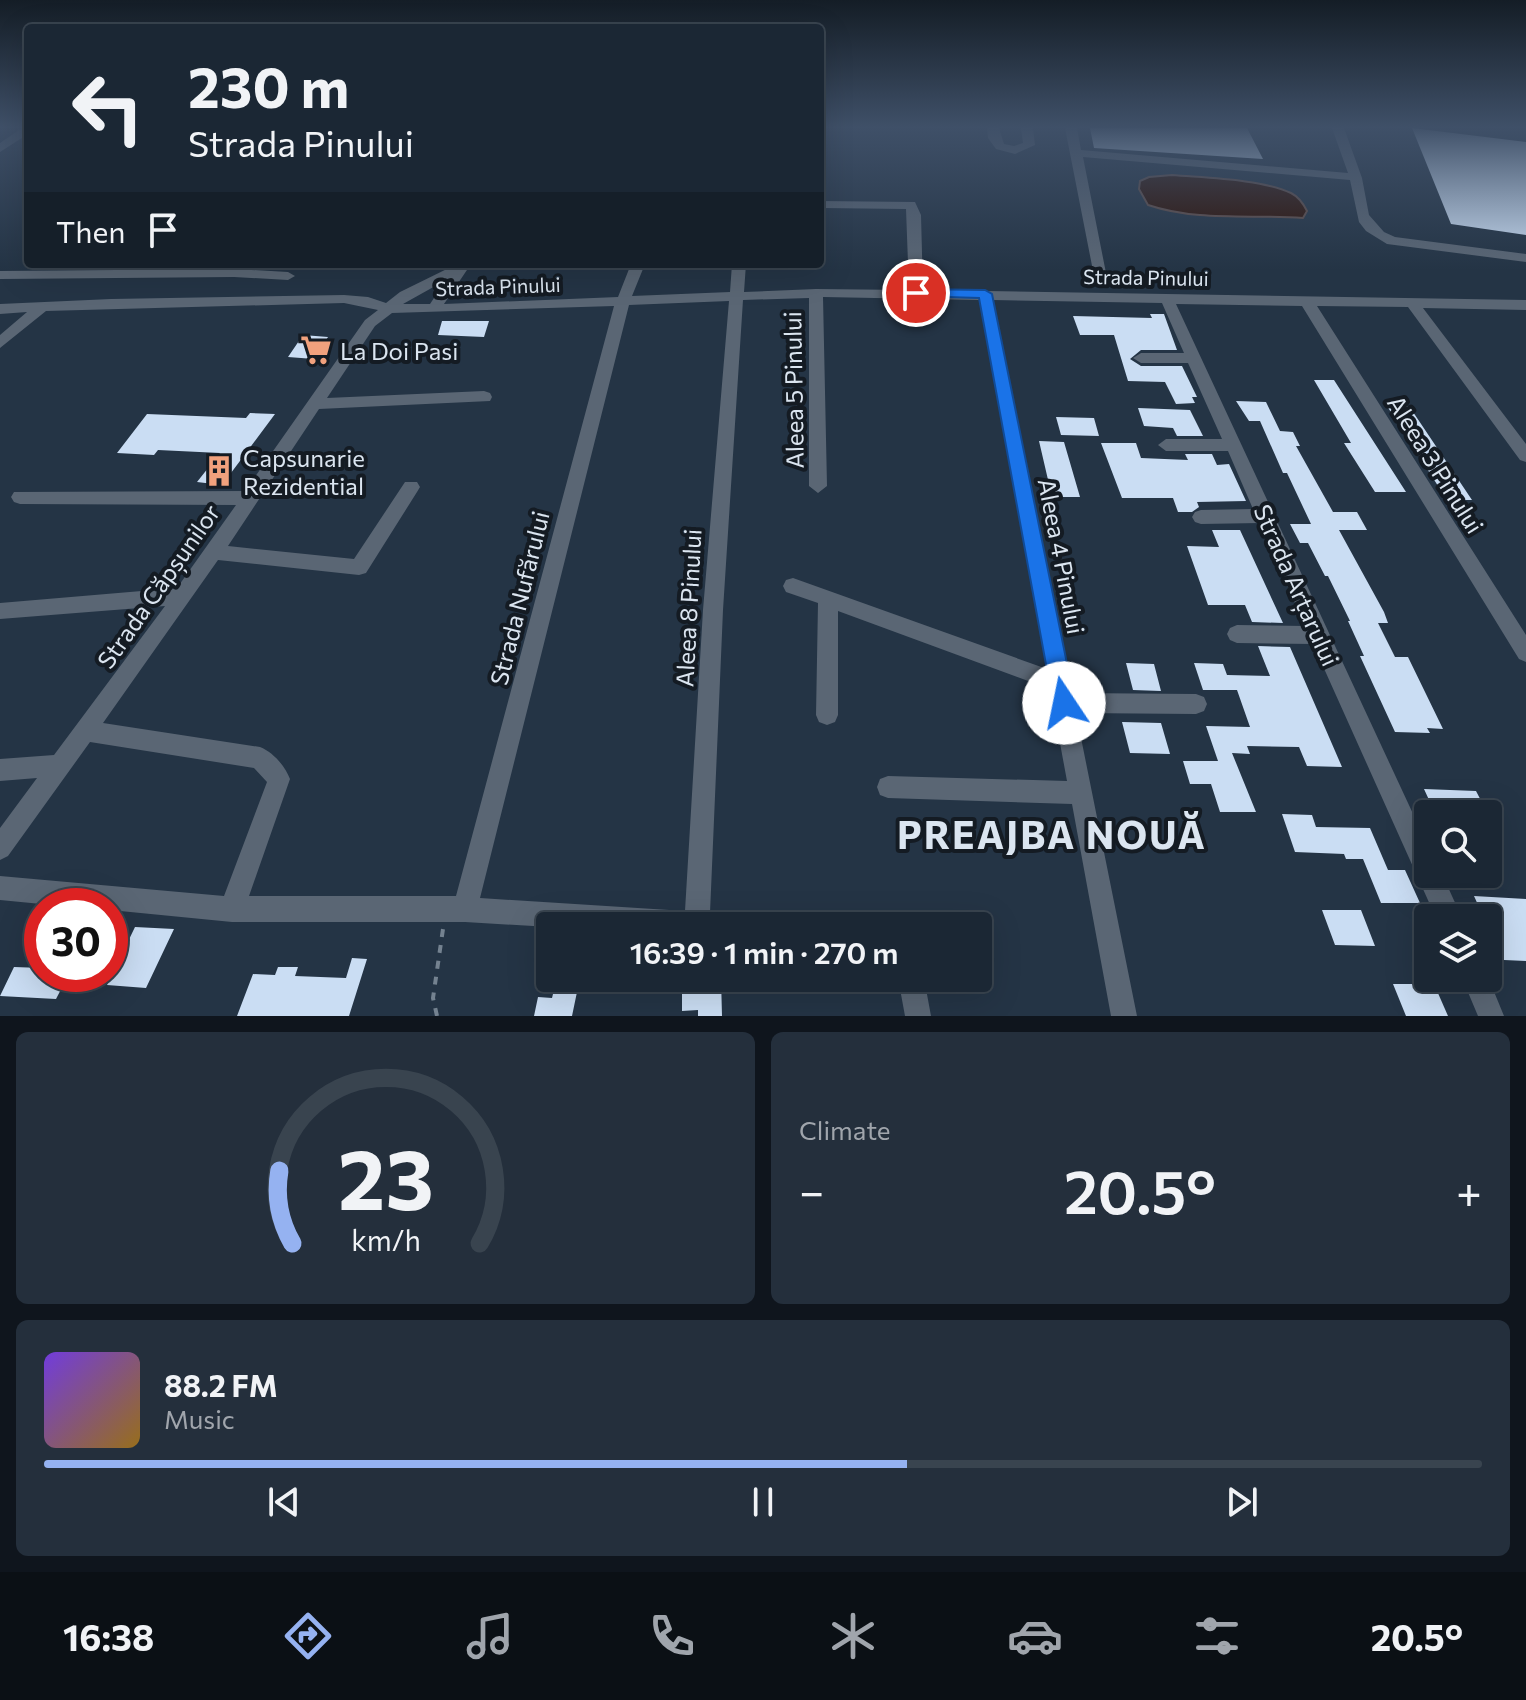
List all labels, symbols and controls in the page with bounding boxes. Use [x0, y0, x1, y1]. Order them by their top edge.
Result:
text: 230 m [188, 51, 349, 120]
icon: left [56, 56, 160, 160]
text: Strada Pinului [188, 120, 414, 164]
icon: arrive [141, 208, 185, 252]
text: Then [56, 212, 125, 249]
pin [882, 259, 950, 327]
street label: Strada Pinului [1083, 264, 1209, 290]
icon: arrive [894, 271, 938, 315]
street label: Strada Pinului [435, 272, 561, 300]
street label: Aleea 5 Pinului [777, 311, 809, 469]
supermarket icon: La Doi Pasi [299, 333, 333, 367]
place label: La Doi Pasi [340, 336, 458, 365]
street label: Aleea 3 Pinului [1382, 390, 1490, 538]
place label: Capsunarie Rezidential [243, 443, 365, 500]
building icon: Capsunarie Rezidential [202, 454, 236, 488]
street label: Aleea 4 Pinului [1033, 476, 1091, 636]
street label: Strada Căpșunilor [91, 498, 227, 675]
street label: Strada Arțarului [1247, 500, 1346, 671]
street label: Strada Nufărului [483, 508, 555, 688]
street label: Aleea 8 Pinului [669, 528, 707, 688]
position arrow [1022, 661, 1106, 745]
map controls [1414, 800, 1502, 992]
button: search [1414, 800, 1502, 888]
district label: PREAJBA NOUĂ [897, 810, 1207, 857]
speed limit sign: 30 [24, 888, 128, 992]
button: layers [1414, 904, 1502, 992]
text: 16:39 · 1 min · 270 m [630, 933, 898, 970]
text: Climate [799, 1114, 891, 1145]
text: 23 [338, 1125, 433, 1227]
text: 20.5° [1064, 1153, 1216, 1226]
text: − [799, 1163, 824, 1217]
text: + [1456, 1163, 1482, 1217]
text: km/h [351, 1222, 420, 1257]
text: 88.2 FM [164, 1366, 278, 1403]
text: Music [164, 1403, 235, 1434]
icon: previous [262, 1480, 306, 1524]
icon: pause [741, 1480, 785, 1524]
icon: next [1220, 1480, 1264, 1524]
icon: directions [280, 1608, 336, 1664]
icon: music [462, 1608, 518, 1664]
icon: phone [644, 1608, 700, 1664]
icon: climate [825, 1608, 881, 1664]
icon: car [1007, 1608, 1063, 1664]
icon: filters [1189, 1608, 1245, 1664]
text: 16:38 [63, 1614, 154, 1658]
text: 20.5° [1371, 1614, 1463, 1658]

